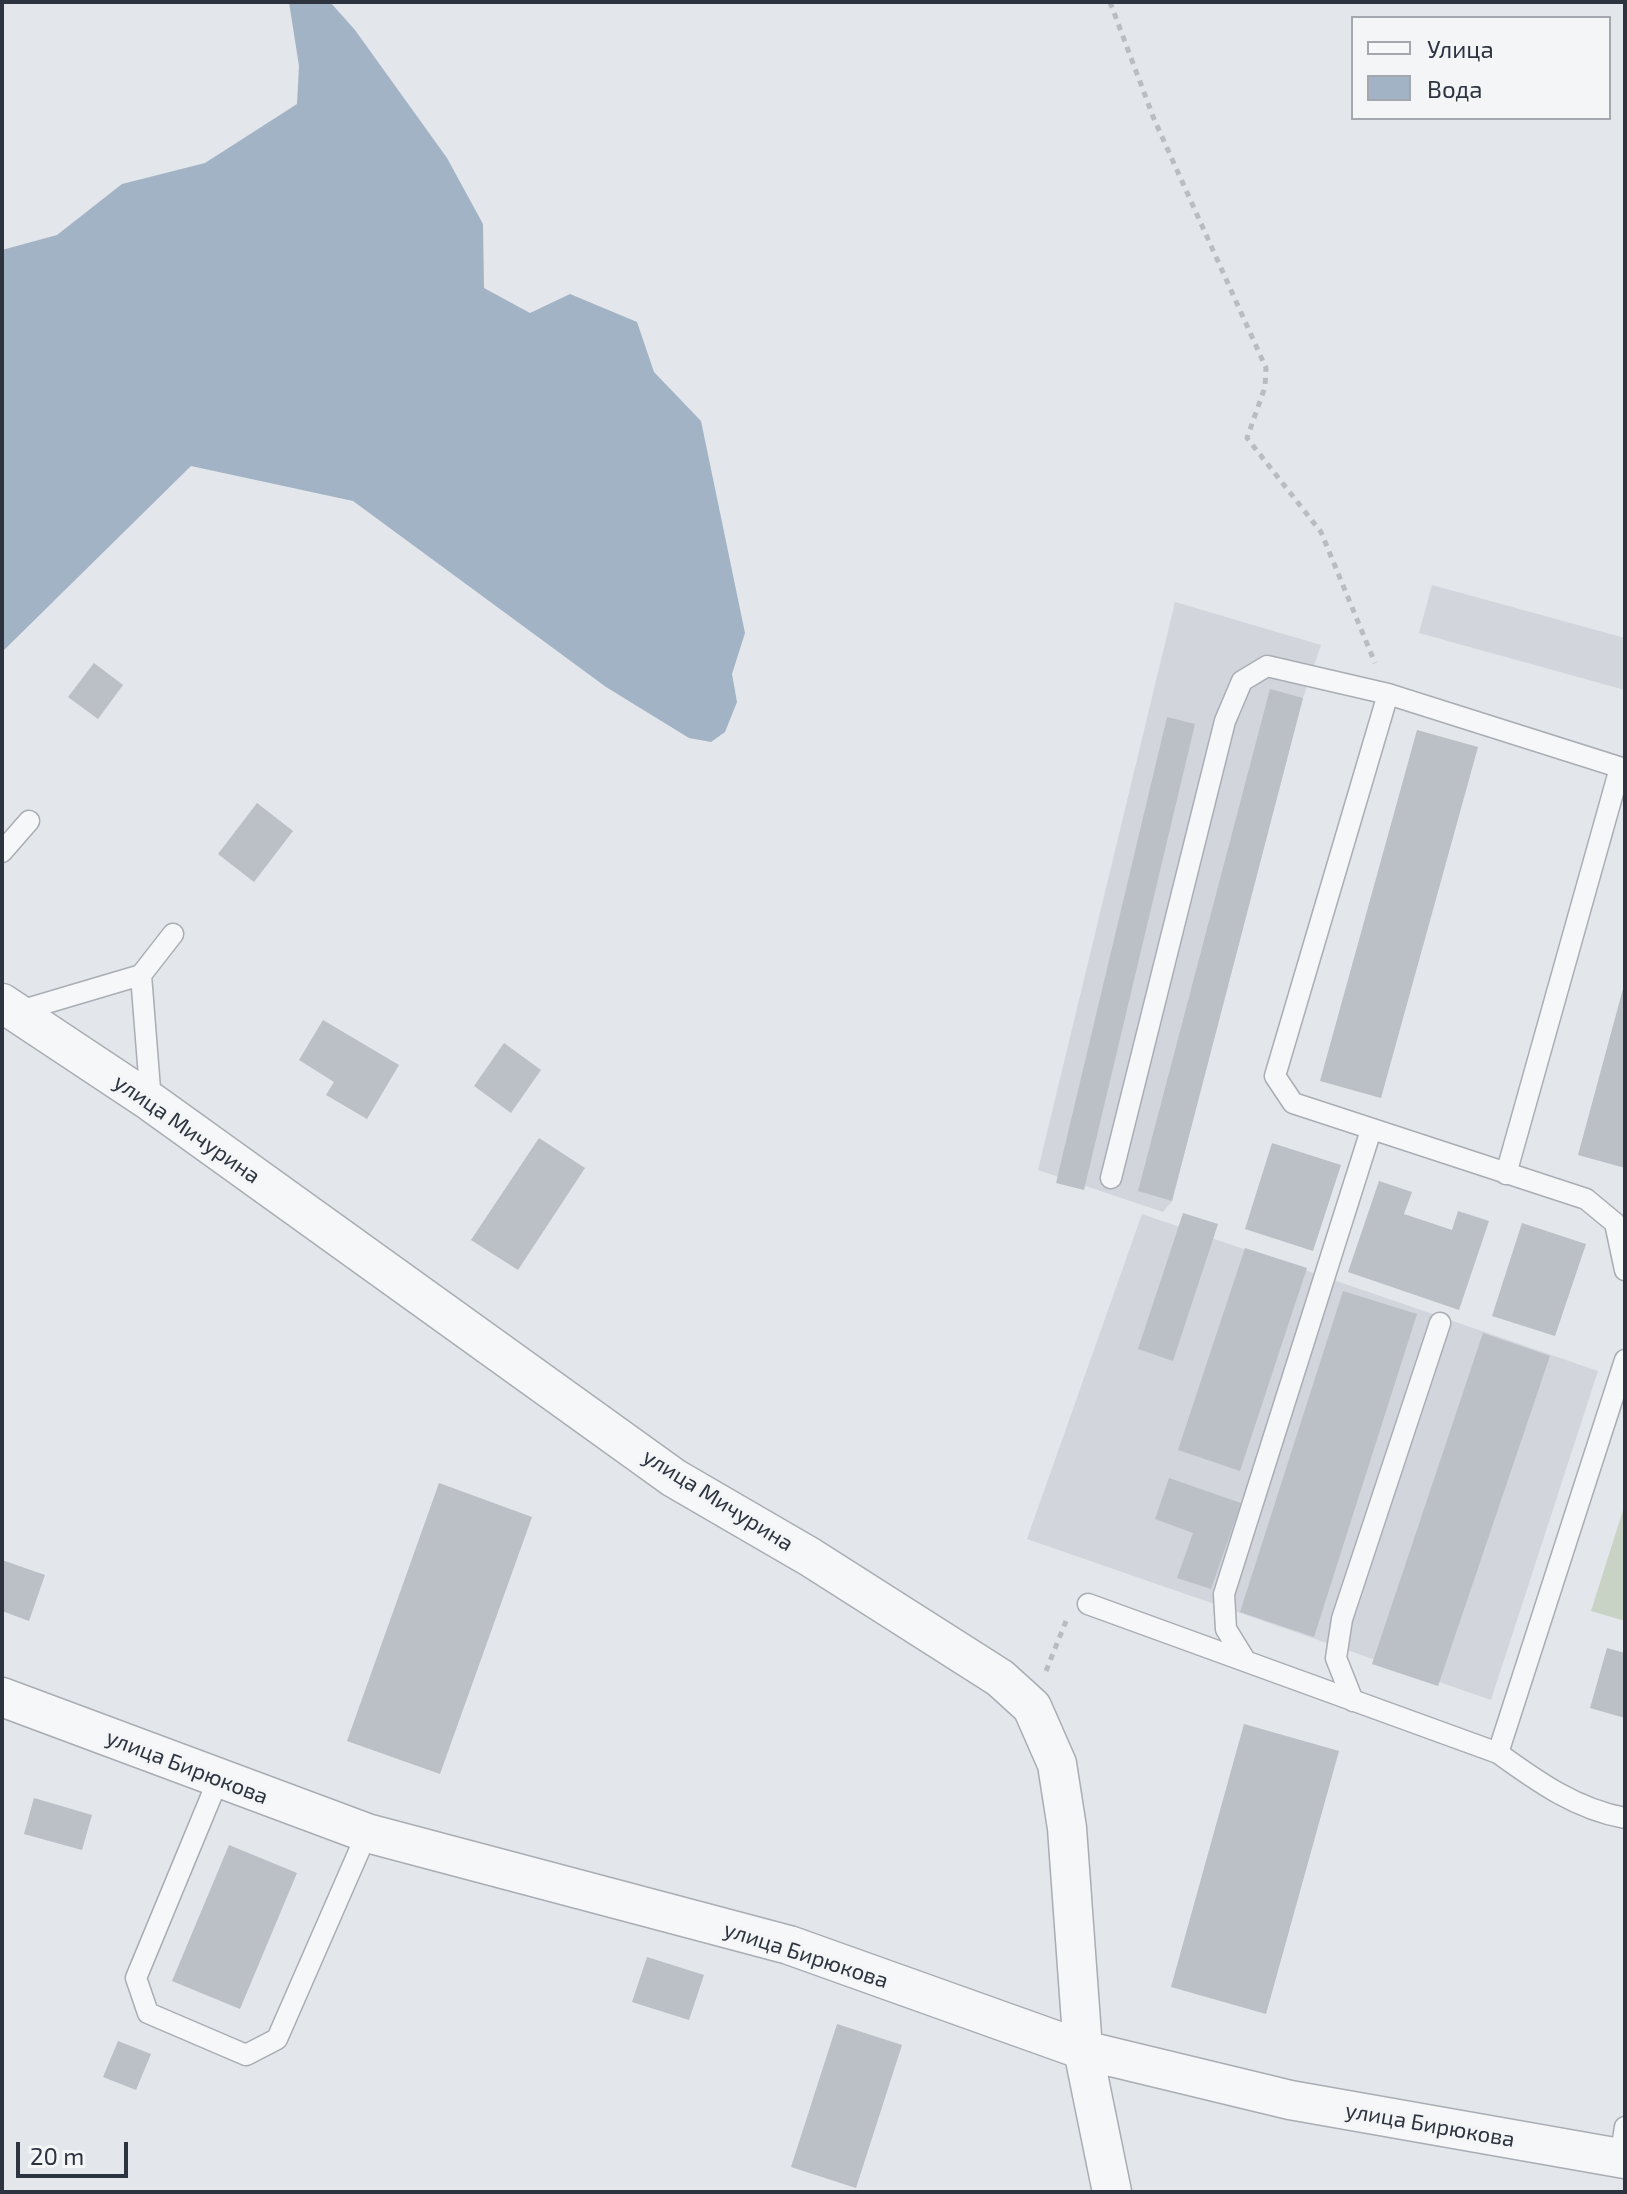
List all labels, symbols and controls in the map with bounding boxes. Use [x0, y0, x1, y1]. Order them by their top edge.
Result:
legend [1351, 16, 1611, 120]
text: Улица [1427, 34, 1494, 63]
text: Вода [1427, 74, 1483, 103]
street label: улица Мичурина [109, 1069, 265, 1189]
street label: улица Мичурина [638, 1443, 798, 1557]
street label: улица Бирюкова [102, 1724, 272, 1810]
street label: улица Бирюкова [720, 1916, 892, 1994]
street label: улица Бирюкова [1343, 2097, 1517, 2153]
scale bar [20, 2126, 132, 2176]
text: 20 m [30, 2141, 84, 2170]

